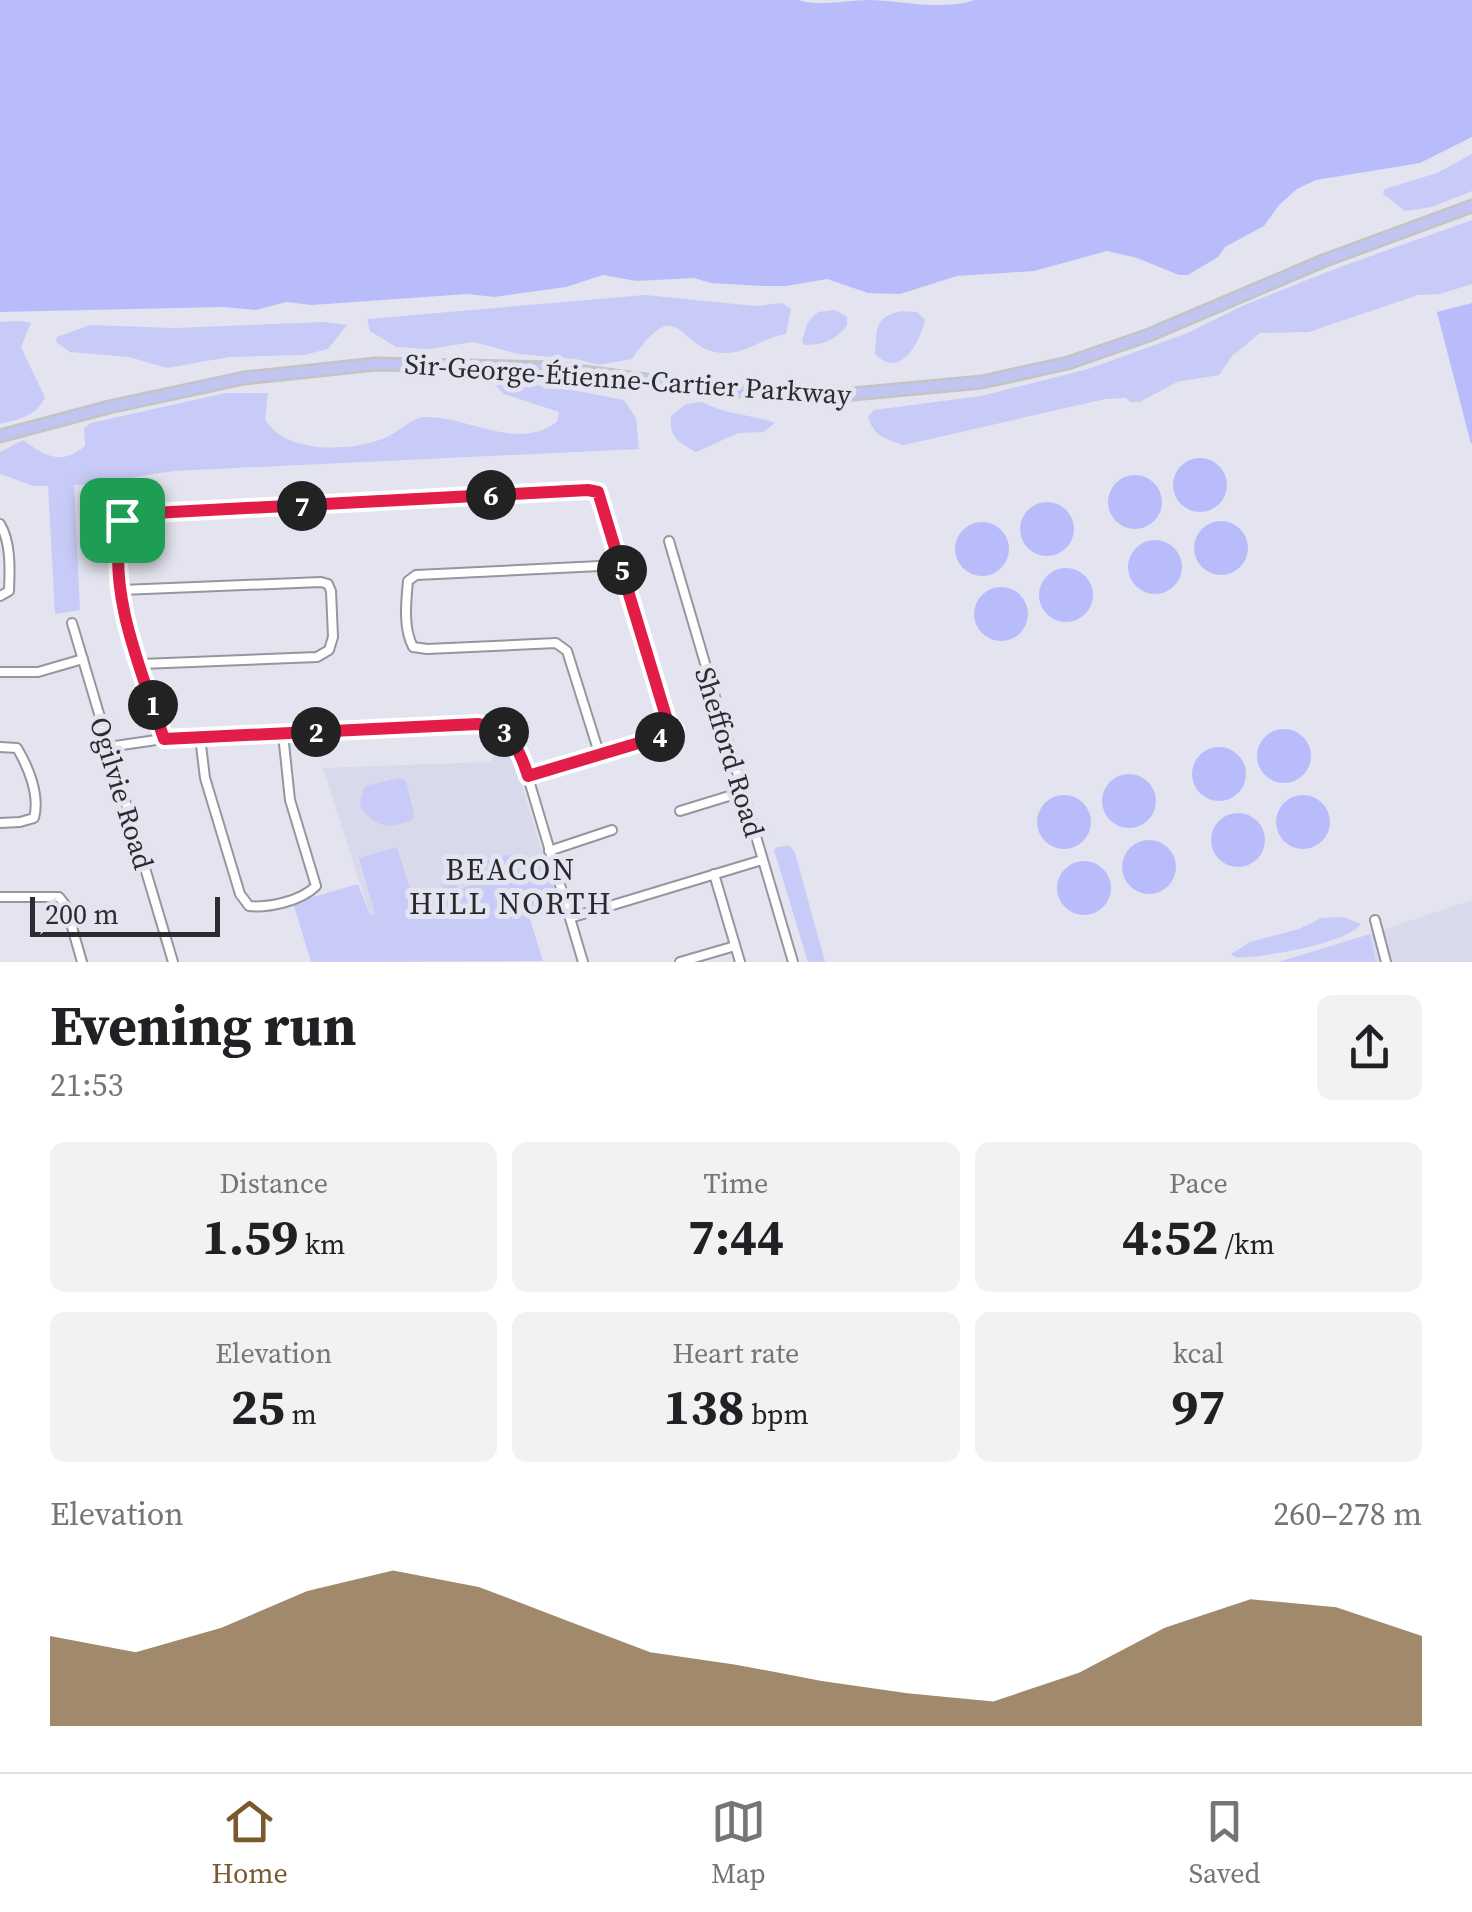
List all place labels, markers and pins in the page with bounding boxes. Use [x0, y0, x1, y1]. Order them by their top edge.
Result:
pin: 6 [466, 470, 516, 520]
pin [80, 478, 165, 563]
pin: 7 [277, 481, 327, 531]
pin: 5 [597, 545, 647, 595]
pin: 1 [128, 680, 178, 730]
pin: 2 [291, 707, 341, 757]
pin: 3 [479, 707, 529, 757]
pin: 4 [635, 712, 685, 762]

